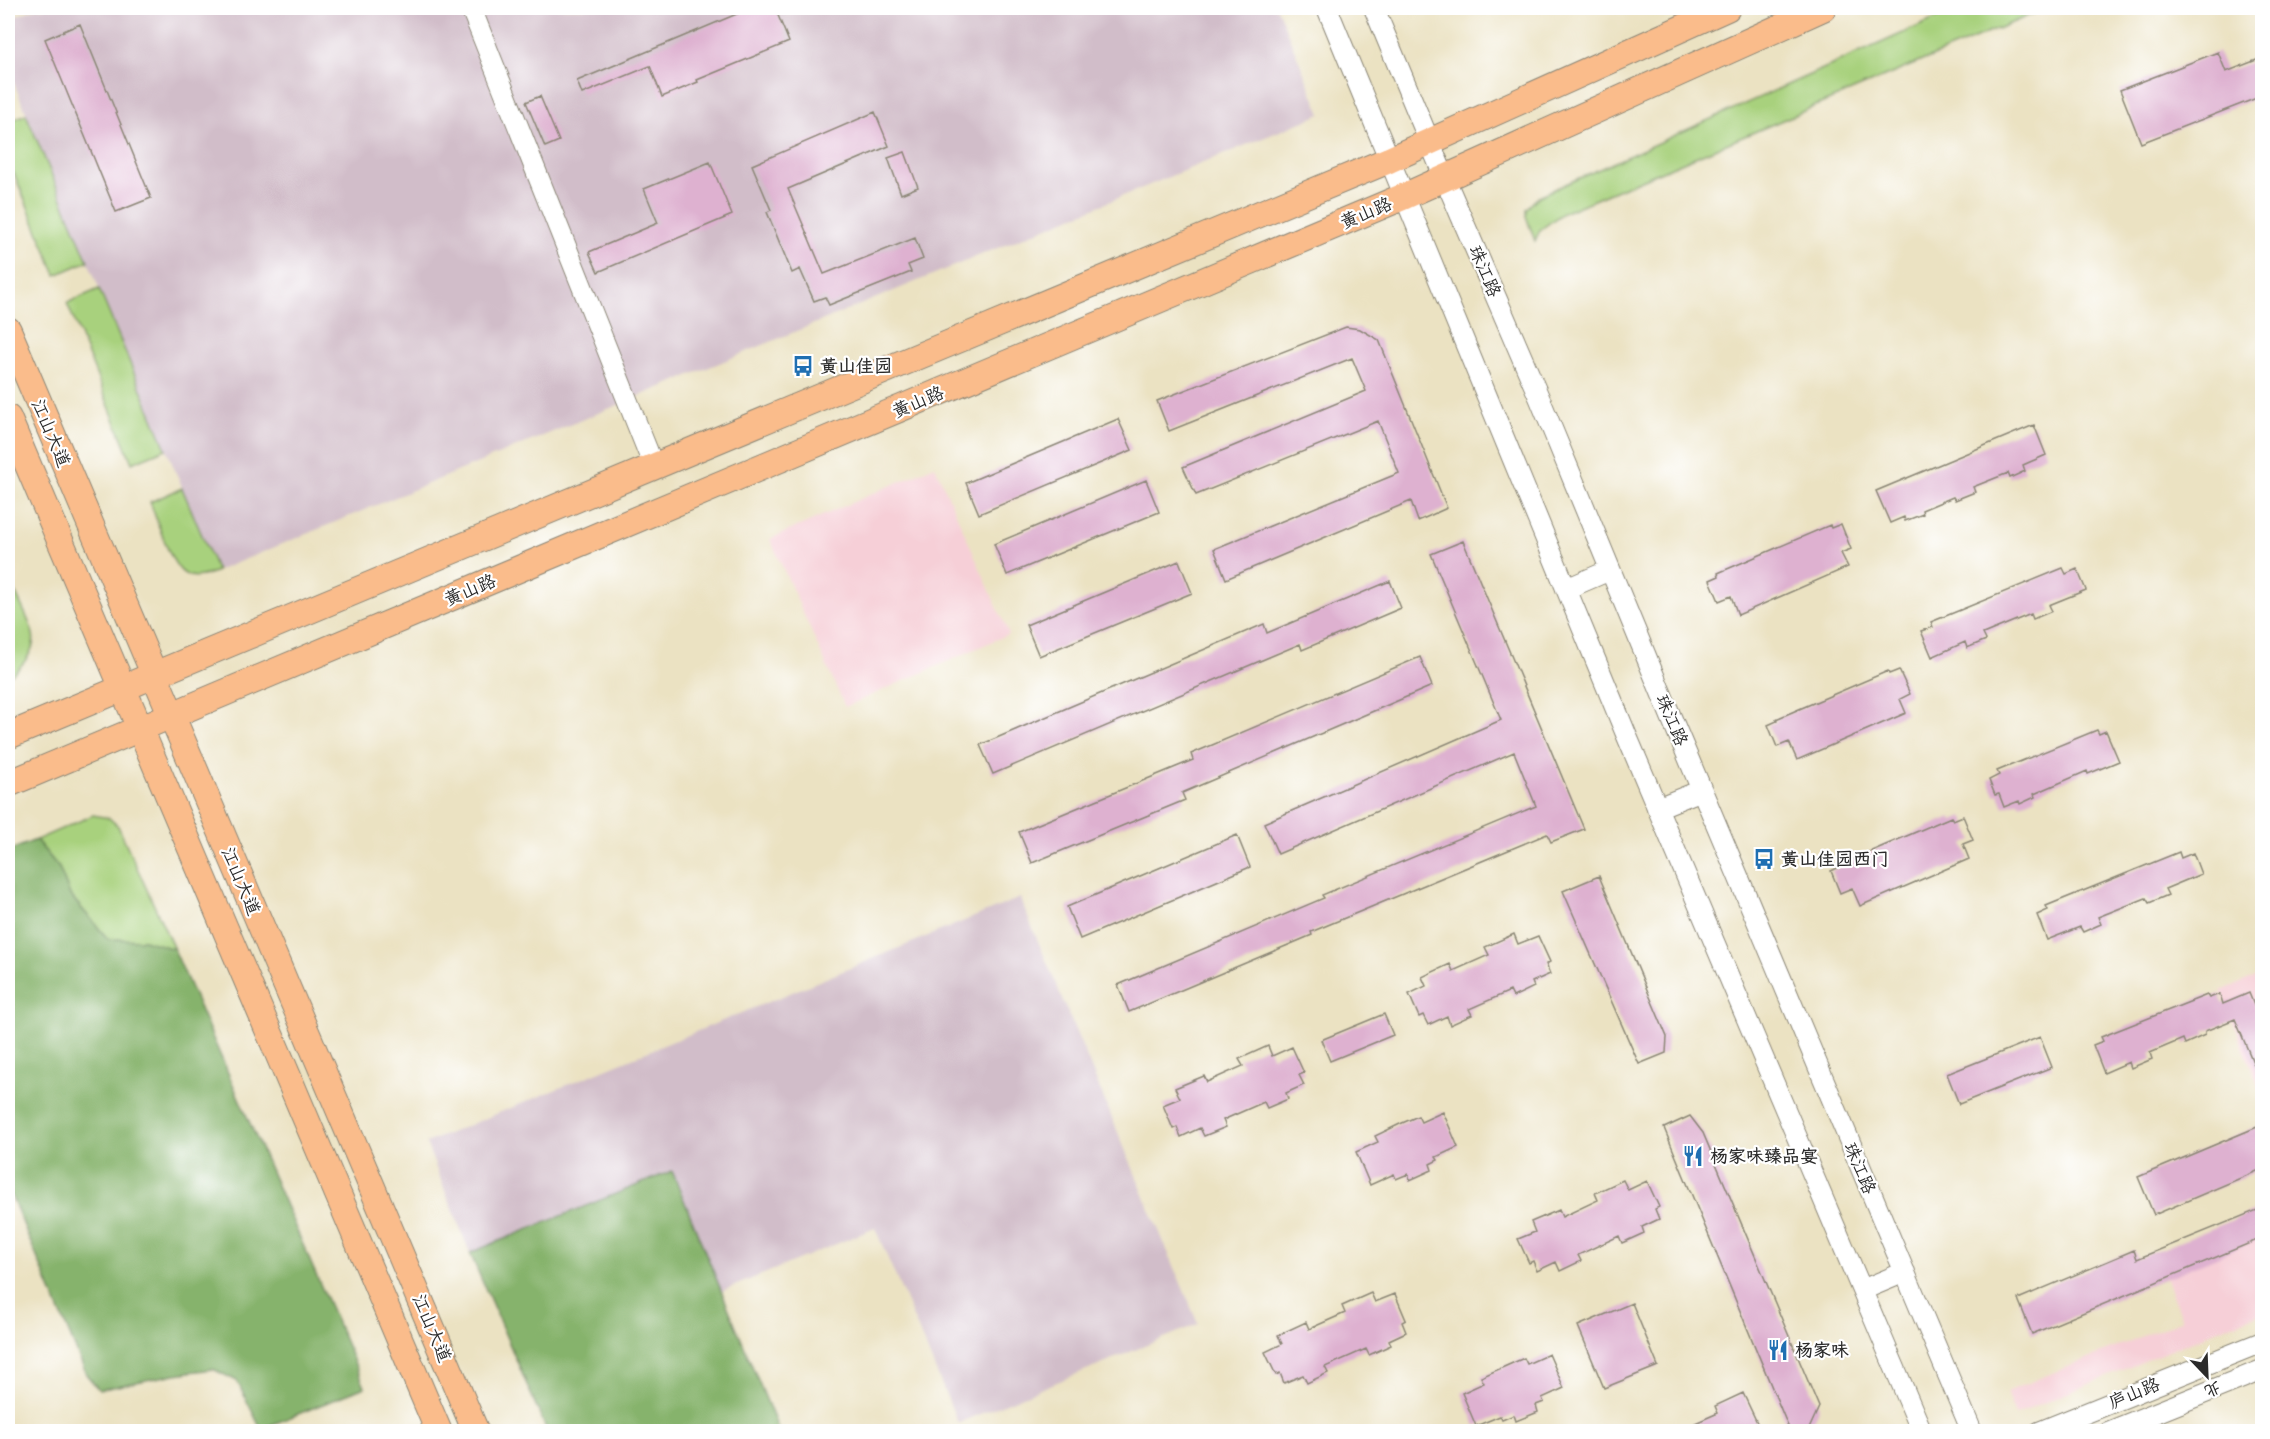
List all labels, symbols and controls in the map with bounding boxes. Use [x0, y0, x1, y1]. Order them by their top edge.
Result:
street label: 黄山路 [1337, 193, 1397, 237]
street label: 珠江路 [1461, 242, 1505, 302]
bus stop icon: 黄山佳园 [791, 354, 815, 378]
place label: 黄山佳园 [820, 356, 892, 381]
street label: 黄山路 [889, 382, 949, 426]
street label: 江山大道 [23, 396, 74, 472]
street label: 黄山路 [441, 570, 501, 614]
street label: 珠江路 [1648, 691, 1692, 751]
street label: 江山大道 [213, 844, 264, 920]
bus stop icon: 黄山佳园西门 [1752, 847, 1776, 871]
place label: 黄山佳园西门 [1781, 849, 1889, 874]
street label: 珠江路 [1836, 1139, 1880, 1199]
restaurant icon: 杨家味臻品宴 [1681, 1144, 1705, 1168]
place label: 杨家味臻品宴 [1710, 1146, 1818, 1171]
street label: 江山大道 [404, 1291, 455, 1367]
restaurant icon: 杨家味 [1766, 1338, 1790, 1362]
place label: 杨家味 [1795, 1340, 1849, 1365]
north arrow [2177, 1346, 2237, 1406]
street label: 庐山路 [2105, 1374, 2165, 1417]
text: 北 [2200, 1374, 2224, 1401]

